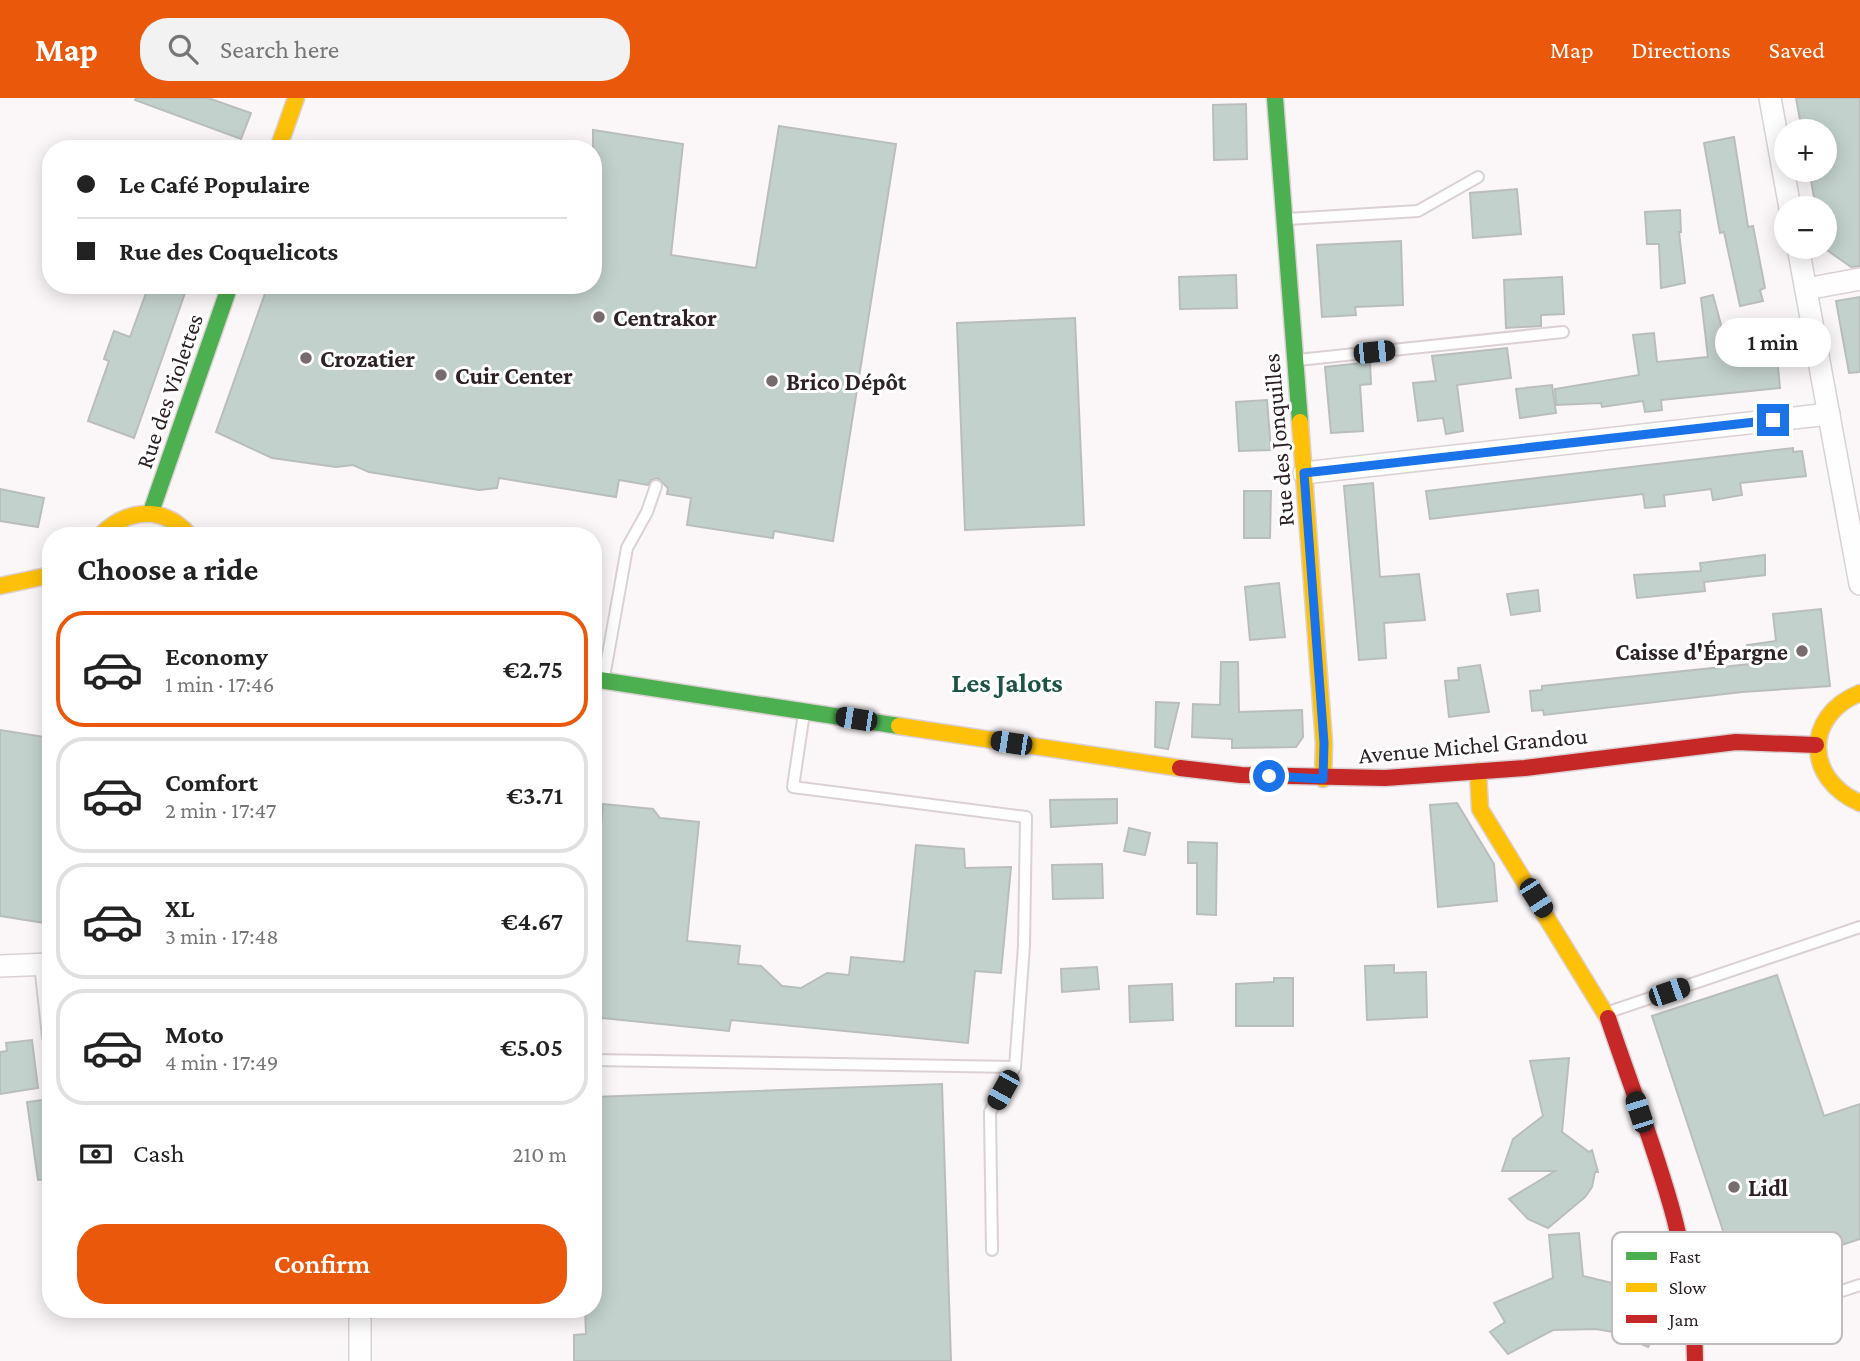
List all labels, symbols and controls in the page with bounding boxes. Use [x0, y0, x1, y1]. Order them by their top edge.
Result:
search box [140, 18, 630, 81]
icon: search [164, 30, 202, 68]
text: Map [35, 31, 98, 68]
text: Search here [220, 35, 339, 64]
text: Map [1550, 36, 1594, 63]
text: Directions [1632, 36, 1731, 63]
text: Saved [1769, 36, 1825, 63]
map controls [1774, 119, 1837, 259]
button: + [1774, 119, 1837, 182]
text: Le Café Populaire [119, 170, 310, 199]
button: − [1774, 196, 1837, 259]
text: Rue des Coquelicots [119, 237, 338, 266]
place label: Centrakor [613, 304, 717, 331]
marker: Centrakor [591, 309, 607, 325]
street label: Rue des Violettes [130, 310, 208, 472]
callout: 1 min [1715, 318, 1831, 368]
text: 1 min [1747, 329, 1799, 355]
car [1353, 339, 1396, 365]
place label: Crozatier [320, 345, 416, 372]
marker: Crozatier [298, 350, 314, 366]
street label: Rue des Jonquilles [1257, 352, 1299, 528]
place label: Cuir Center [455, 362, 573, 389]
marker: Cuir Center [433, 367, 449, 383]
place label: Brico Dépôt [786, 368, 907, 395]
marker: Brico Dépôt [764, 373, 780, 389]
route end [1757, 404, 1789, 436]
text: Choose a ride [77, 551, 258, 587]
icon: car [81, 638, 144, 701]
place label: Caisse d'Épargne [1615, 638, 1788, 665]
text: Economy [165, 642, 268, 671]
marker: Caisse d'Épargne [1794, 643, 1810, 659]
text: €2.75 [503, 655, 563, 684]
district label: Les Jalots [951, 667, 1063, 698]
text: 1 min · 17:46 [165, 671, 275, 697]
car [834, 705, 879, 733]
street label: Avenue Michel Grandou [1357, 722, 1589, 768]
car [989, 729, 1034, 757]
route start [1253, 760, 1285, 792]
icon: car [81, 764, 144, 827]
text: Comfort [165, 768, 258, 797]
text: €3.71 [506, 781, 563, 810]
text: 2 min · 17:47 [165, 797, 276, 823]
car [1516, 875, 1557, 921]
icon: car [81, 890, 144, 953]
text: XL [165, 894, 194, 923]
text: €4.67 [501, 907, 563, 936]
text: 3 min · 17:48 [165, 923, 279, 949]
car [1646, 975, 1693, 1009]
icon: car [81, 1016, 144, 1079]
text: Moto [165, 1020, 224, 1049]
text: €5.05 [500, 1033, 563, 1062]
text: 4 min · 17:49 [165, 1049, 278, 1075]
car [984, 1067, 1023, 1113]
car [1623, 1089, 1656, 1135]
icon: cash [77, 1135, 115, 1173]
text: Cash [133, 1139, 184, 1168]
text: 210 m [513, 1141, 567, 1167]
place label: Lidl [1748, 1174, 1788, 1201]
marker: Lidl [1726, 1179, 1742, 1195]
button: Confirm [77, 1224, 567, 1304]
legend [1612, 1232, 1842, 1344]
text: Fast [1669, 1246, 1701, 1267]
text: Slow [1669, 1277, 1706, 1298]
text: Jam [1667, 1309, 1699, 1330]

